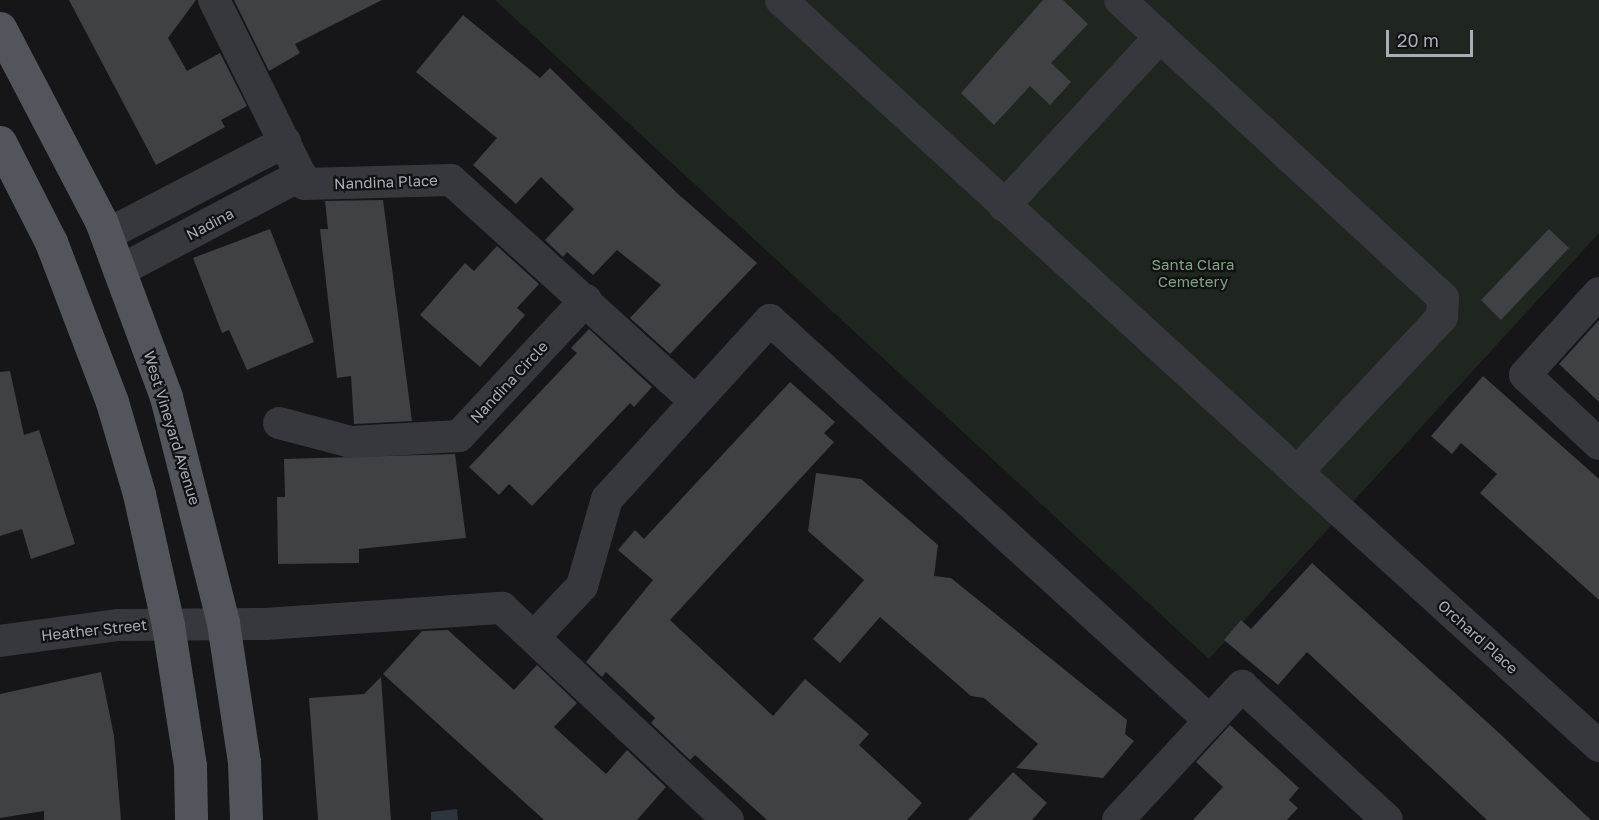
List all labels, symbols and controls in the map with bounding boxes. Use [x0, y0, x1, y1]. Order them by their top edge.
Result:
scale bar [1389, 18, 1476, 56]
text: 20 m [1397, 29, 1439, 51]
street label: Nandina Place [334, 171, 438, 193]
street label: Nadina [183, 204, 237, 244]
park label: Santa Clara Cemetery [1151, 255, 1235, 290]
street label: Nandina Circle [467, 337, 551, 427]
street label: West Vineyard Avenue [140, 349, 204, 507]
street label: Orchard Place [1434, 596, 1522, 678]
street label: Heather Street [40, 615, 148, 645]

